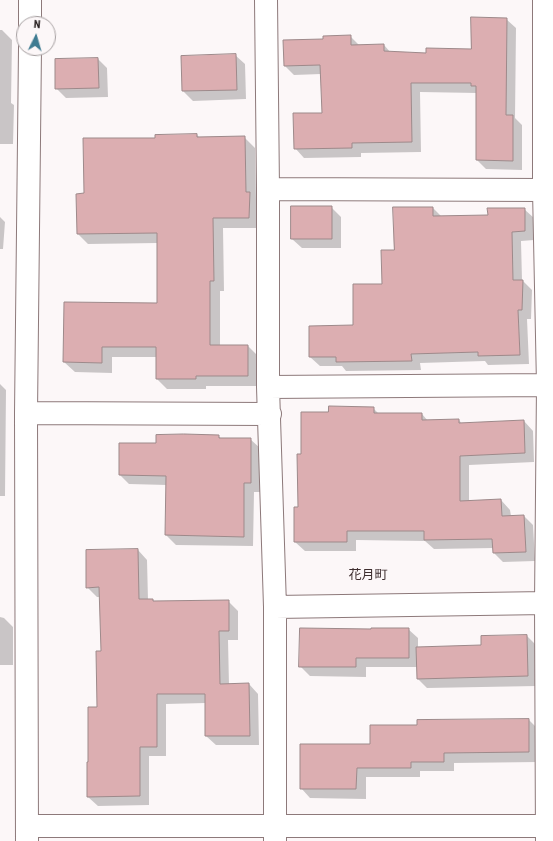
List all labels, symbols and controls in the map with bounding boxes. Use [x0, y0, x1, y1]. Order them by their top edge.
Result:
north arrow [16, 16, 56, 56]
text: N [33, 18, 41, 31]
district label: 花月町 [349, 568, 387, 584]

